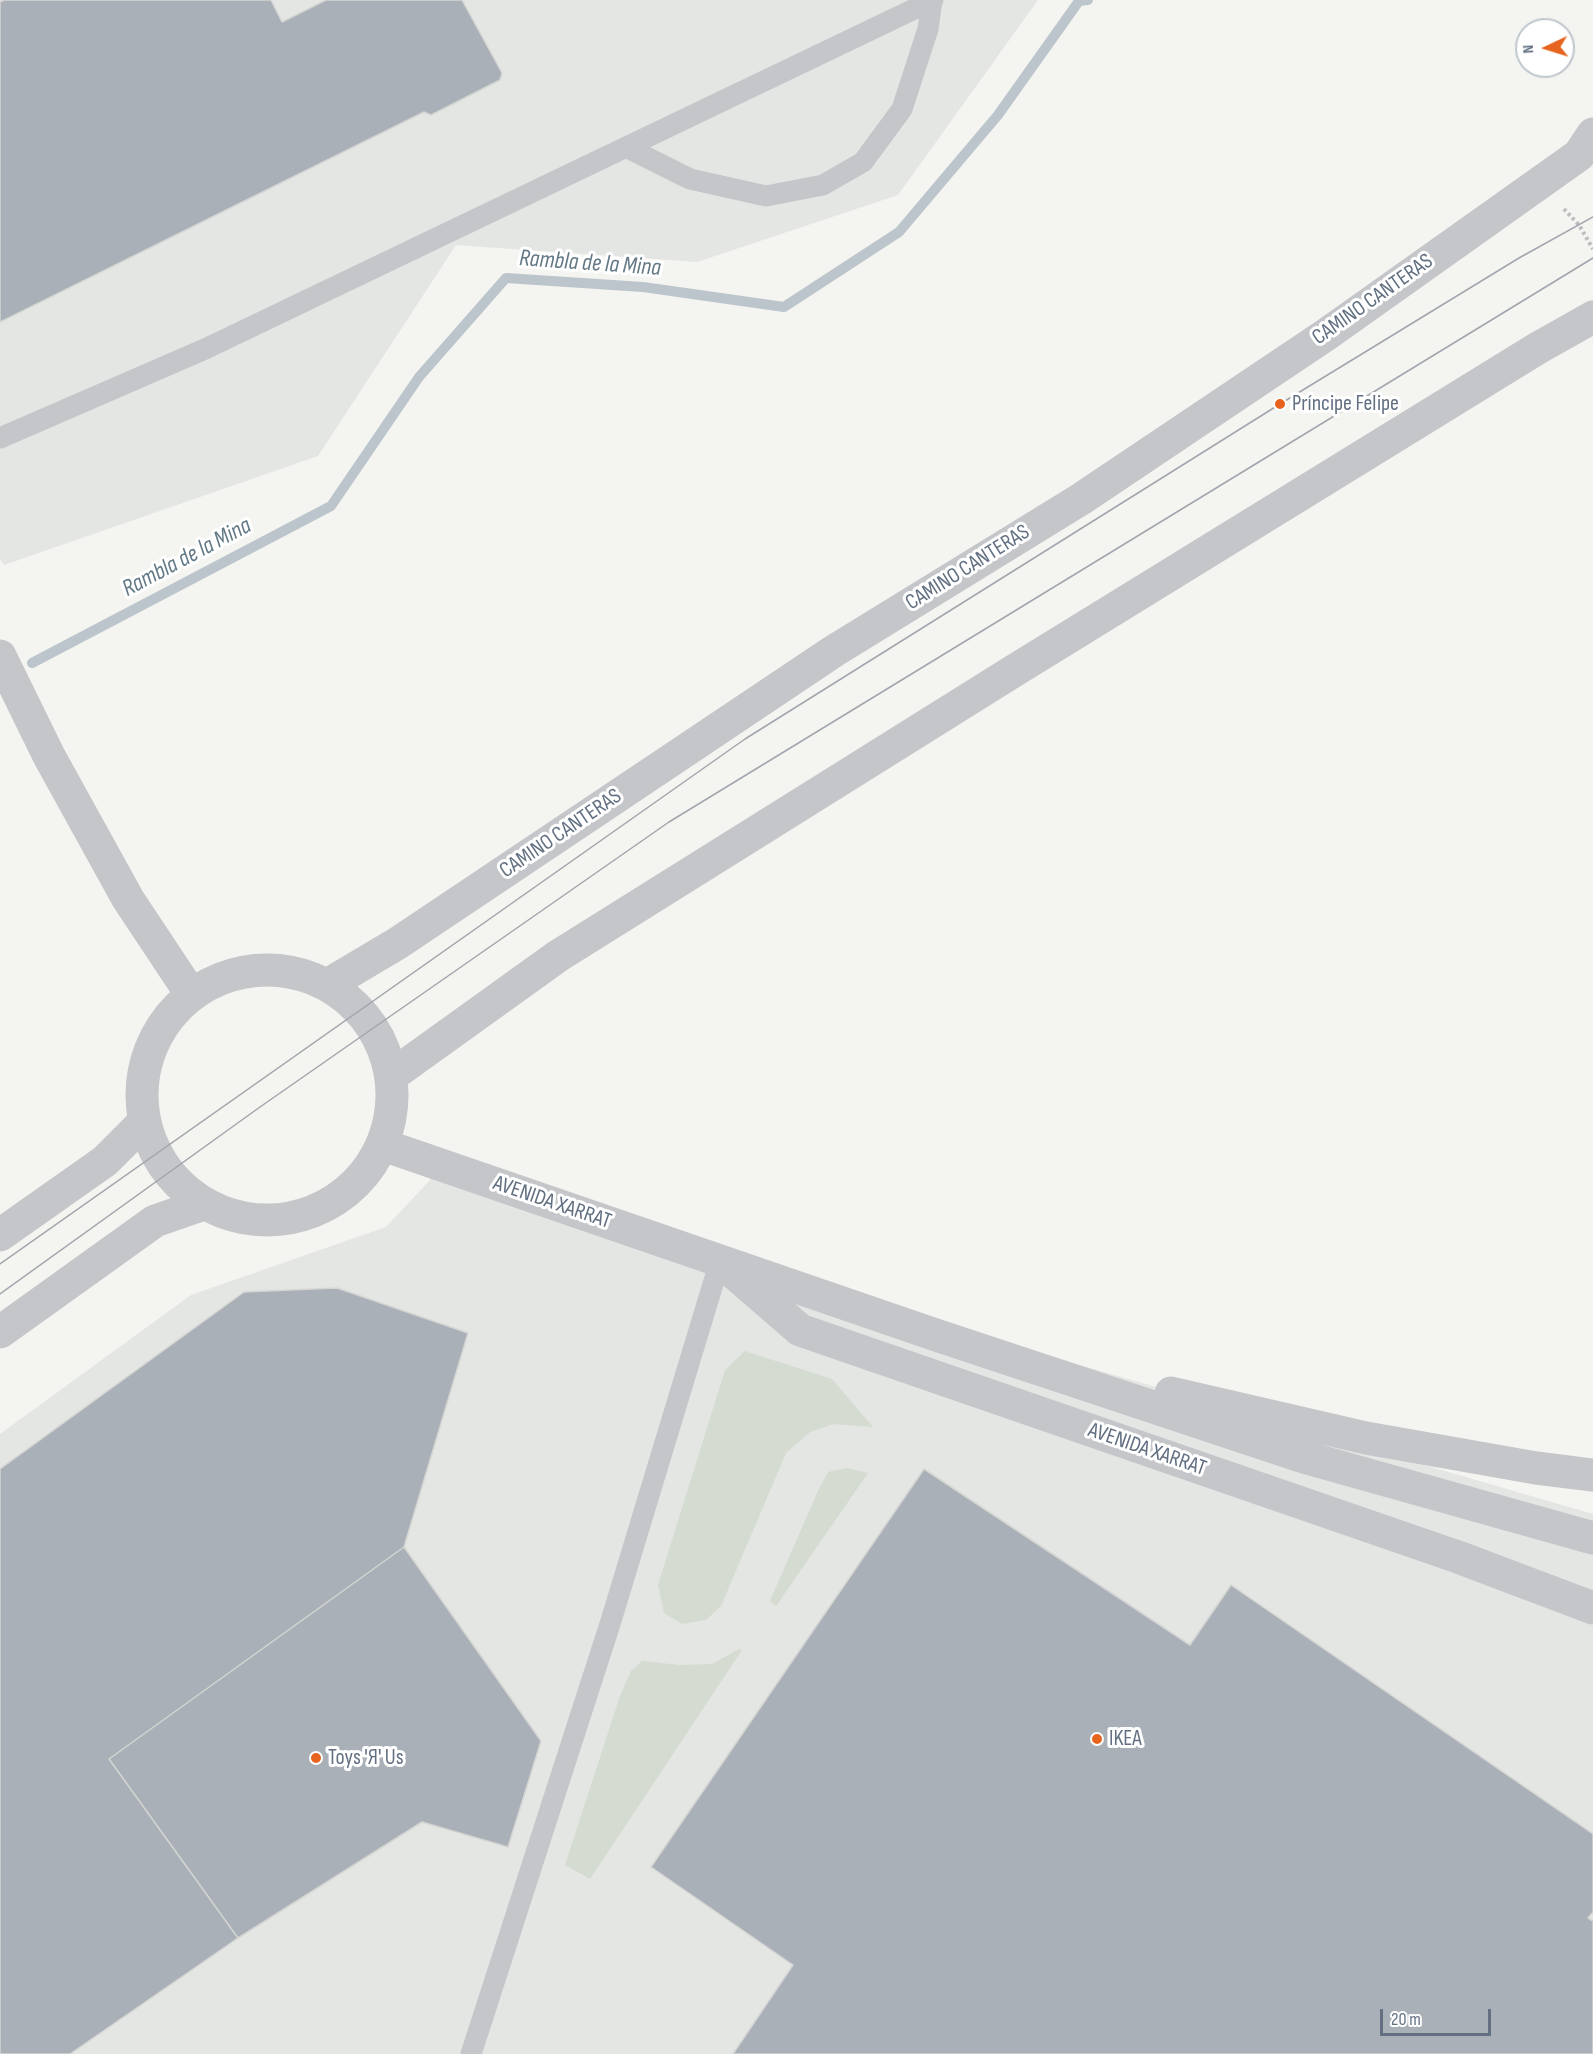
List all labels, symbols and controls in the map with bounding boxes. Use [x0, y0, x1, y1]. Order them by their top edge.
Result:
north arrow [1515, 18, 1575, 78]
text: N [1519, 44, 1538, 54]
water label: Rambla de la Mina [518, 245, 662, 283]
street label: CAMINO CANTERAS [1308, 249, 1438, 351]
place label: Príncipe Felipe [1292, 391, 1399, 417]
marker: Príncipe Felipe [1273, 397, 1287, 411]
water label: Rambla de la Mina [118, 512, 256, 604]
street label: CAMINO CANTERAS [901, 519, 1035, 617]
street label: CAMINO CANTERAS [495, 784, 627, 884]
street label: AVENIDA XARRAT [489, 1170, 615, 1236]
street label: AVENIDA XARRAT [1084, 1417, 1210, 1483]
place label: IKEA [1109, 1726, 1142, 1752]
marker: IKEA [1090, 1732, 1104, 1746]
place label: Toys 'Я' Us [328, 1745, 404, 1771]
marker: Toys 'Я' Us [309, 1751, 323, 1765]
scale bar [1383, 1997, 1494, 2035]
text: 20 m [1391, 2009, 1421, 2030]

